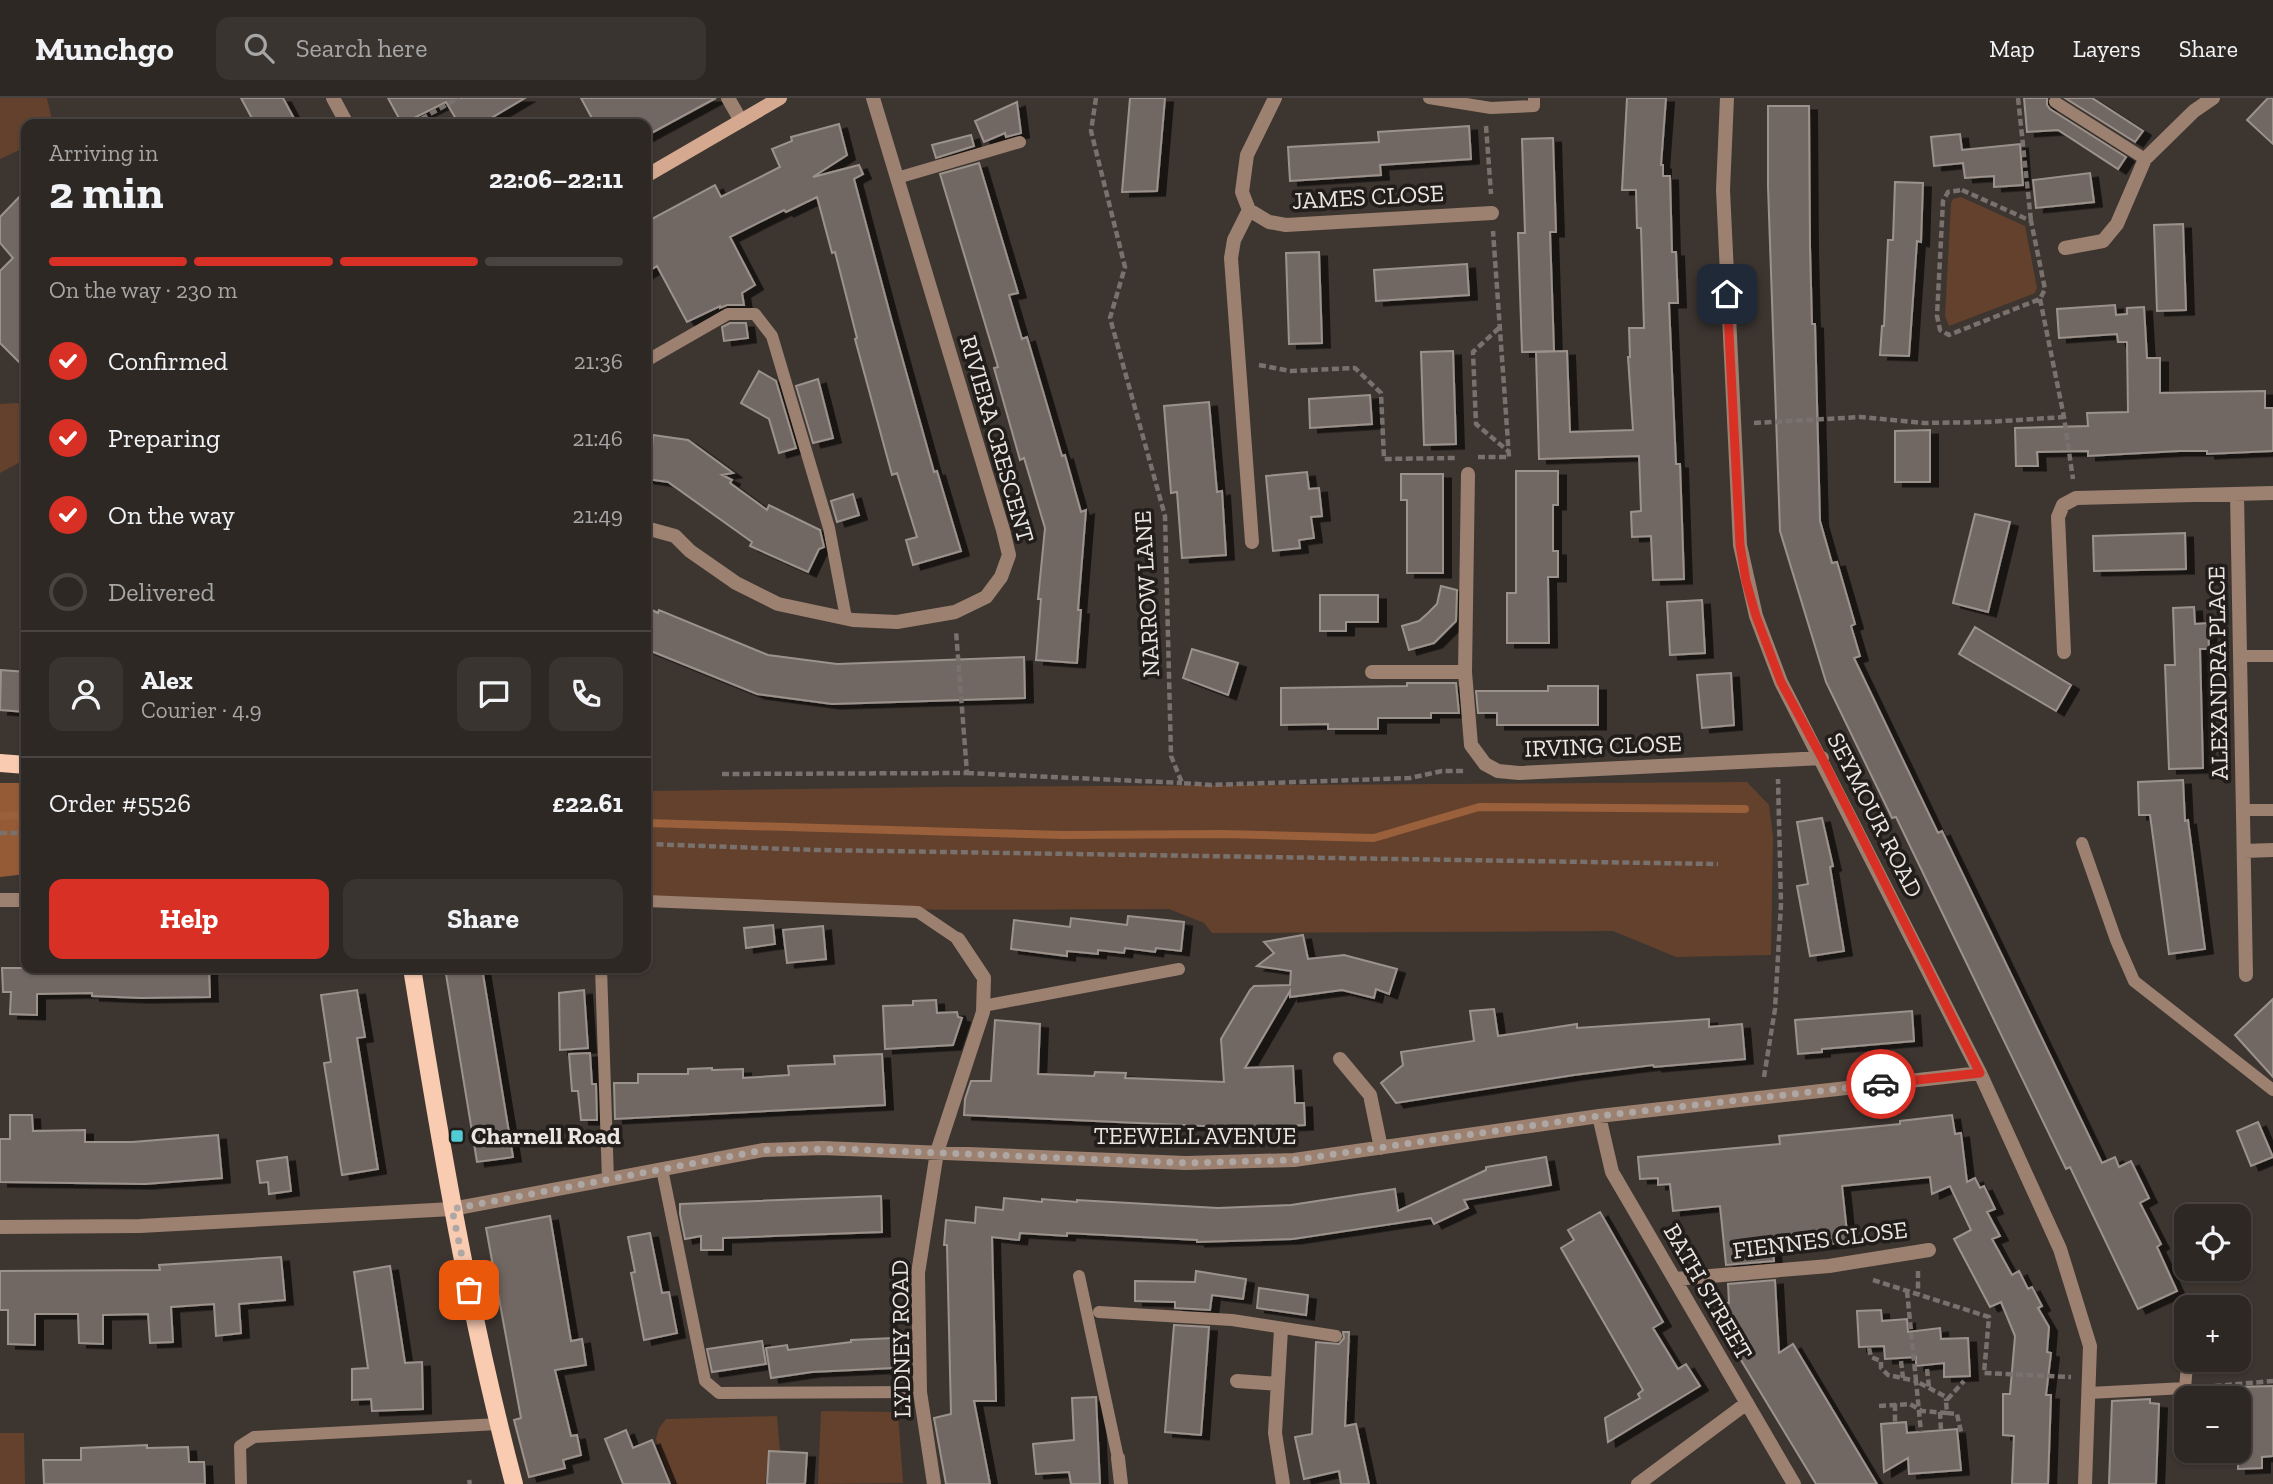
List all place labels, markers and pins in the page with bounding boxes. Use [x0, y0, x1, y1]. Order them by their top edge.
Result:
pin [1697, 264, 1757, 324]
place label: Charnell Road [471, 1121, 621, 1150]
marker: Charnell Road [449, 1128, 465, 1144]
pin [439, 1260, 499, 1320]

